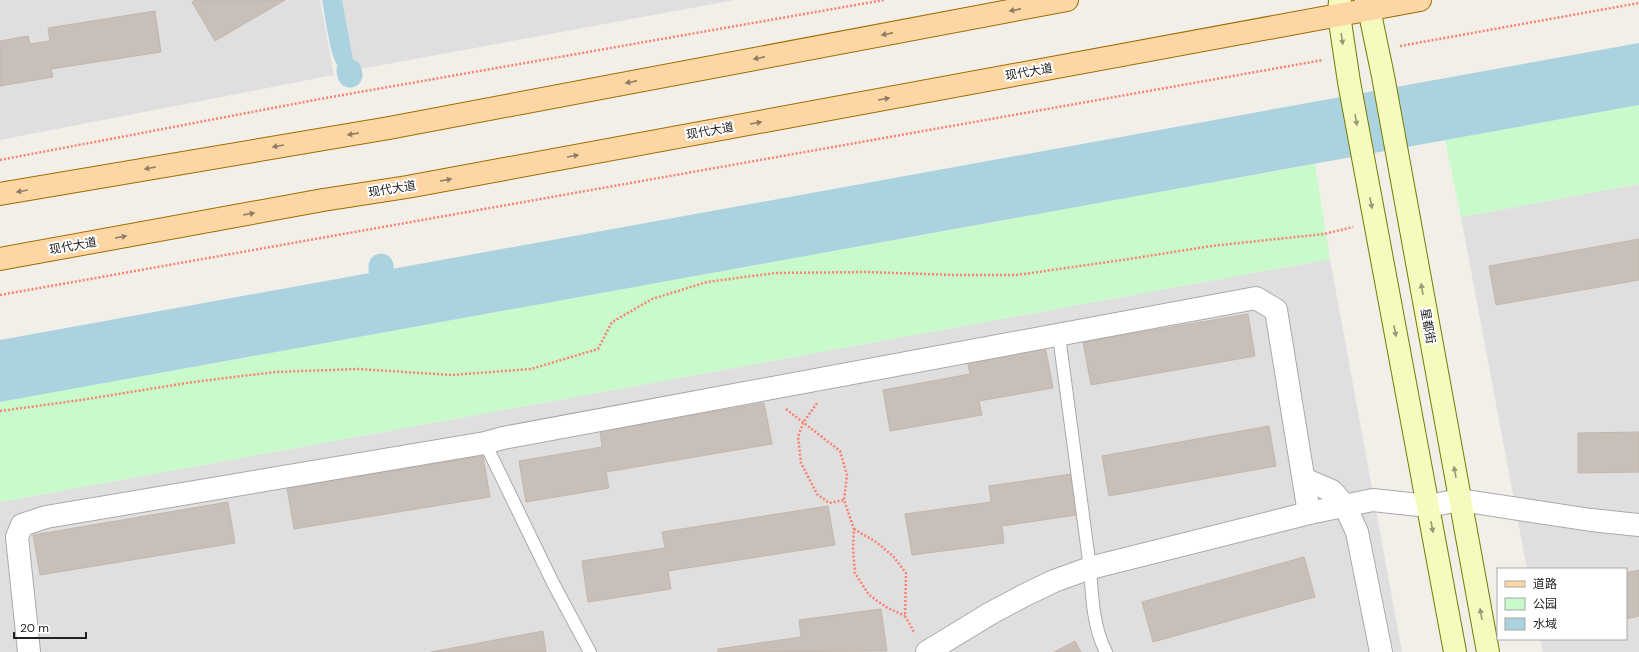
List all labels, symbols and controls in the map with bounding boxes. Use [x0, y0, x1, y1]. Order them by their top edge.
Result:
one-way arrow [1009, 7, 1021, 13]
one-way arrow [881, 31, 893, 37]
one-way arrow [1339, 33, 1345, 45]
one-way arrow [753, 55, 765, 61]
street label: 现代大道 [1004, 60, 1054, 84]
one-way arrow [625, 79, 638, 85]
one-way arrow [878, 96, 890, 102]
one-way arrow [1353, 114, 1359, 127]
street label: 现代大道 [685, 119, 735, 143]
one-way arrow [750, 119, 762, 125]
one-way arrow [347, 131, 359, 137]
one-way arrow [272, 143, 284, 149]
one-way arrow [567, 153, 580, 159]
one-way arrow [144, 166, 156, 172]
street label: 现代大道 [367, 177, 417, 201]
one-way arrow [440, 177, 452, 183]
one-way arrow [16, 188, 28, 194]
one-way arrow [1368, 197, 1374, 209]
one-way arrow [243, 210, 255, 216]
street label: 现代大道 [48, 234, 98, 258]
one-way arrow [115, 234, 127, 240]
one-way arrow [1418, 283, 1424, 295]
street label: 星都街 [1417, 307, 1439, 345]
one-way arrow [1393, 325, 1399, 337]
one-way arrow [1452, 466, 1458, 478]
one-way arrow [1430, 521, 1436, 533]
legend [1497, 568, 1627, 640]
text: 道路 [1533, 576, 1557, 592]
text: 公园 [1533, 596, 1557, 612]
one-way arrow [1478, 608, 1484, 620]
scale bar [14, 614, 86, 640]
text: 水域 [1533, 616, 1557, 632]
text: 20 m [20, 620, 49, 636]

